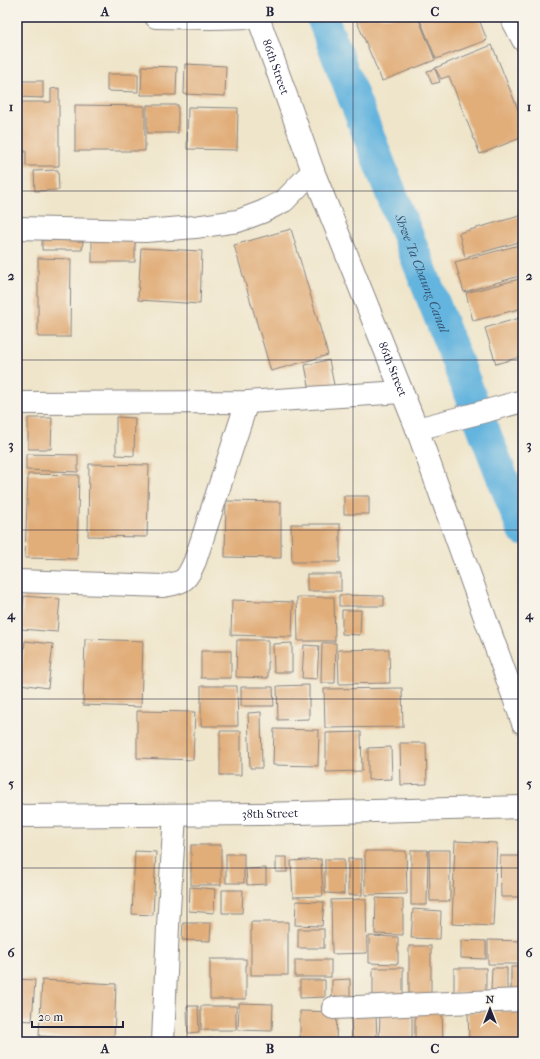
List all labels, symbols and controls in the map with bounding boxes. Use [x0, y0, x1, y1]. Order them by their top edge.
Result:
text: A [100, 4, 110, 19]
text: B [266, 4, 275, 19]
text: C [431, 4, 440, 19]
street label: 86th Street [260, 37, 292, 97]
text: 1 [9, 99, 14, 114]
text: 1 [527, 99, 532, 114]
water label: Shwe Ta Chaung Canal [392, 211, 453, 336]
text: 2 [8, 268, 15, 283]
text: 2 [526, 268, 533, 283]
street label: 86th Street [375, 340, 410, 399]
text: 3 [8, 437, 14, 453]
text: 3 [526, 437, 532, 453]
text: 4 [6, 607, 16, 623]
text: 4 [524, 607, 534, 623]
text: 5 [8, 776, 14, 791]
text: 5 [526, 776, 532, 791]
street label: 38th Street [242, 806, 299, 821]
text: 6 [7, 945, 15, 960]
text: 6 [525, 945, 533, 960]
north arrow [470, 989, 510, 1029]
text: N [486, 993, 495, 1006]
scale bar [32, 1003, 123, 1029]
text: 20 m [38, 1010, 63, 1024]
text: A [100, 1041, 110, 1056]
text: B [266, 1041, 275, 1056]
text: C [431, 1041, 440, 1056]

